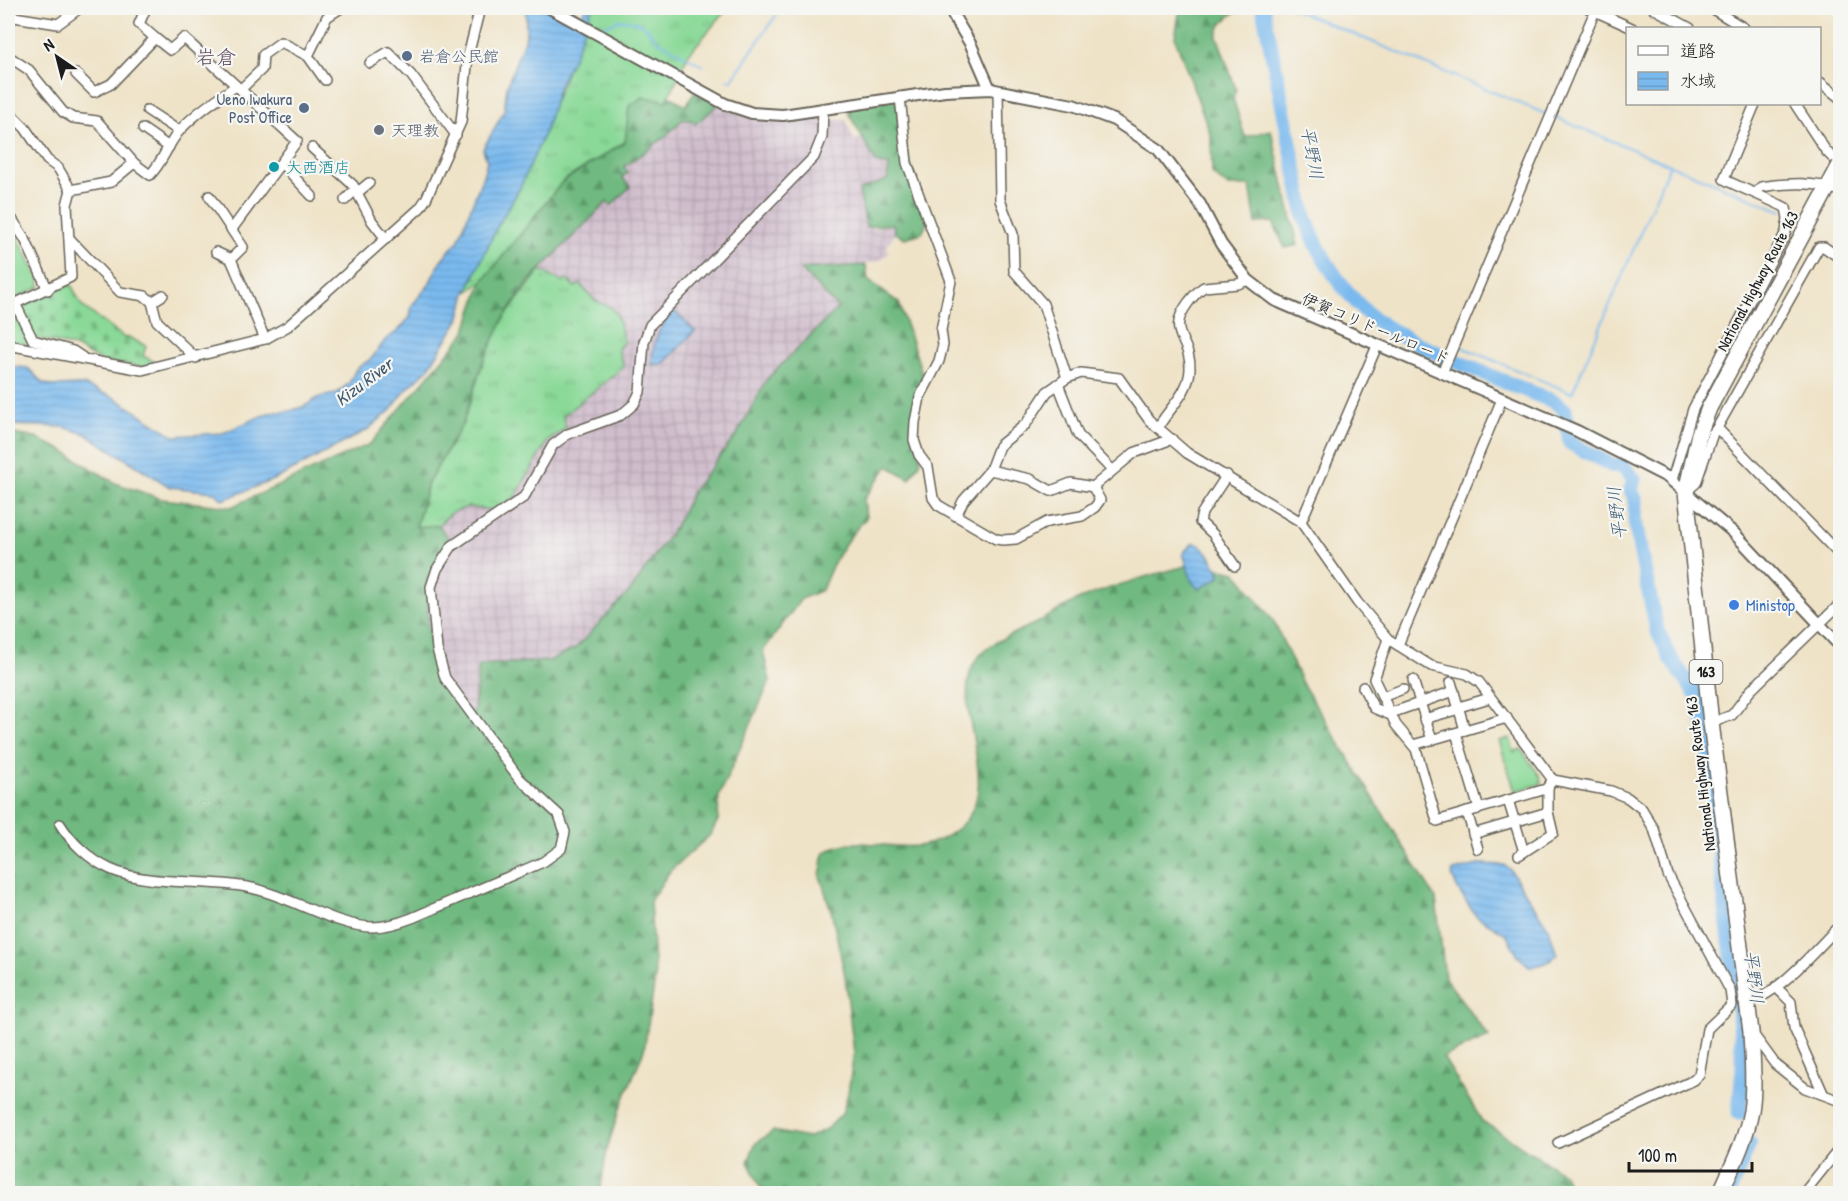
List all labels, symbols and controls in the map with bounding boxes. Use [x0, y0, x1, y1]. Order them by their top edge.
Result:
north arrow [27, 27, 87, 87]
legend [1626, 27, 1821, 105]
text: N [39, 33, 59, 56]
text: 道路 [1680, 38, 1716, 63]
district label: 岩倉 [196, 43, 236, 70]
place label: 岩倉公民館 [419, 45, 499, 67]
marker: 岩倉公民館 [400, 49, 414, 63]
text: 水域 [1680, 68, 1716, 93]
place label: Ueno Iwakura Post Office [217, 88, 293, 128]
marker: Ueno Iwakura Post Office [297, 101, 311, 115]
place label: 天理教 [391, 119, 439, 141]
marker: 天理教 [372, 123, 386, 137]
water label: 平野川 [1295, 124, 1330, 182]
place label: 大西酒店 [286, 156, 350, 178]
marker: 大西酒店 [267, 160, 281, 174]
street label: National Highway Route 163 [1711, 207, 1803, 355]
street label: 伊賀コリドールロード [1299, 287, 1453, 369]
water label: Kizu River [330, 351, 399, 411]
water label: 平野川 [1601, 485, 1632, 541]
place label: Ministop [1746, 594, 1795, 616]
marker: Ministop [1727, 598, 1741, 612]
road number: 163 [1690, 660, 1722, 684]
street label: National Highway Route 163 [1680, 695, 1720, 853]
water label: 平野川 [1739, 949, 1770, 1005]
scale bar [1629, 1135, 1752, 1173]
text: 100 m [1638, 1143, 1677, 1168]

